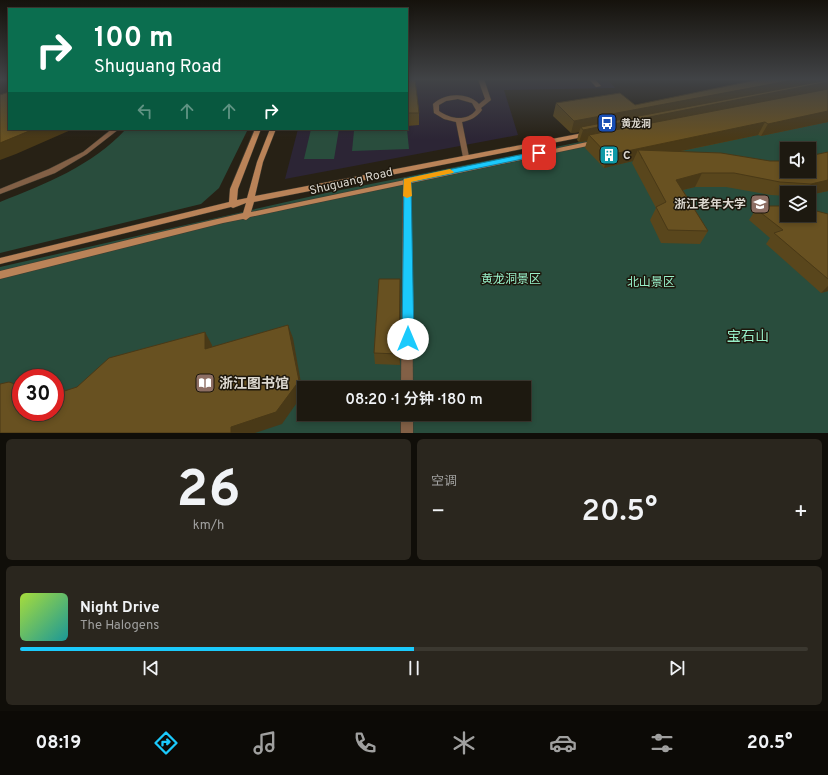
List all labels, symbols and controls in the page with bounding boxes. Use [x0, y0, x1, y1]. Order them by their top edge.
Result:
text: 100 m [94, 21, 174, 57]
icon: right [28, 24, 80, 76]
text: Shuguang Road [94, 56, 222, 79]
icon: left [134, 100, 156, 122]
icon: ahead [176, 100, 198, 122]
icon: ahead [218, 100, 240, 122]
icon: right [260, 100, 282, 122]
bus stop icon: 黄龙洞 [596, 112, 618, 134]
place label: 黄龙洞 [621, 117, 651, 131]
pin [522, 136, 556, 170]
icon: arrive [528, 142, 550, 164]
map controls [780, 142, 816, 222]
button: sound [780, 142, 816, 178]
building icon: C [598, 144, 620, 166]
place label: C [623, 148, 631, 164]
street label: Shuguang Road [308, 165, 394, 199]
button: layers [780, 186, 816, 222]
school or university icon: 浙江老年大学 [749, 193, 771, 215]
place label: 浙江老年大学 [674, 197, 746, 213]
park label: 黄龙洞景区 [481, 272, 541, 288]
park label: 北山景区 [627, 275, 675, 291]
position arrow [387, 318, 429, 360]
park label: 宝石山 [727, 329, 769, 346]
speed limit sign: 30 [12, 369, 64, 421]
library icon: 浙江图书馆 [194, 372, 216, 394]
place label: 浙江图书馆 [219, 375, 289, 393]
text: 08:20 · 1 分钟 · 180 m [345, 391, 483, 410]
text: 26 [177, 459, 240, 525]
text: 空调 [431, 474, 457, 490]
text: 20.5° [582, 494, 657, 531]
text: − [431, 499, 445, 526]
text: + [794, 499, 808, 526]
text: km/h [193, 518, 224, 534]
text: Night Drive [80, 599, 160, 618]
text: The Halogens [80, 618, 159, 634]
icon: previous [140, 657, 162, 679]
icon: pause [403, 657, 425, 679]
icon: next [666, 657, 688, 679]
icon: directions [152, 729, 180, 757]
icon: music [251, 729, 279, 757]
icon: phone [351, 729, 379, 757]
icon: climate [450, 729, 478, 757]
icon: car [549, 729, 577, 757]
icon: filters [648, 729, 676, 757]
text: 08:19 [36, 732, 81, 755]
text: 20.5° [747, 732, 792, 755]

